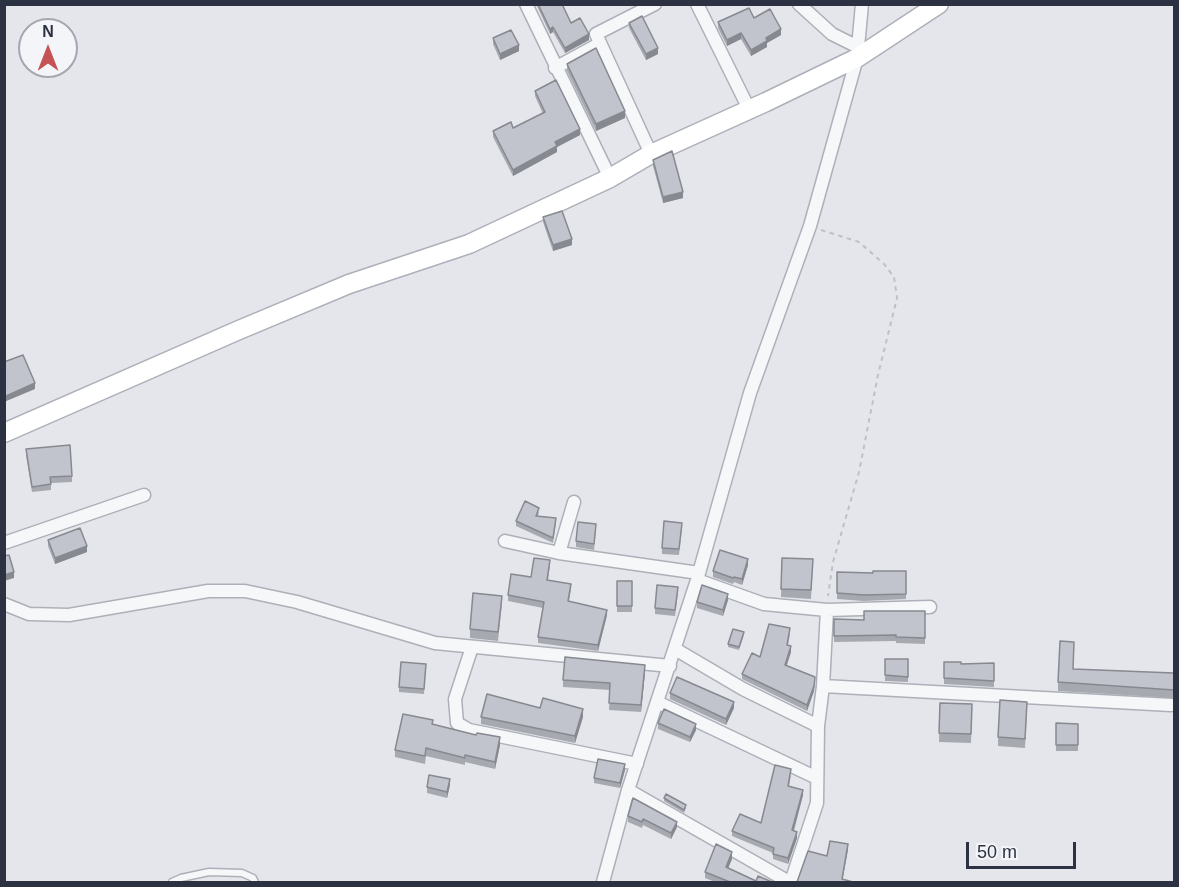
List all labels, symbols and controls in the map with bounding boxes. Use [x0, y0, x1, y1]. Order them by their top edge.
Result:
north arrow [18, 18, 78, 78]
text: N [42, 23, 54, 40]
scale bar [969, 830, 1078, 868]
text: 50 m [977, 842, 1017, 862]

